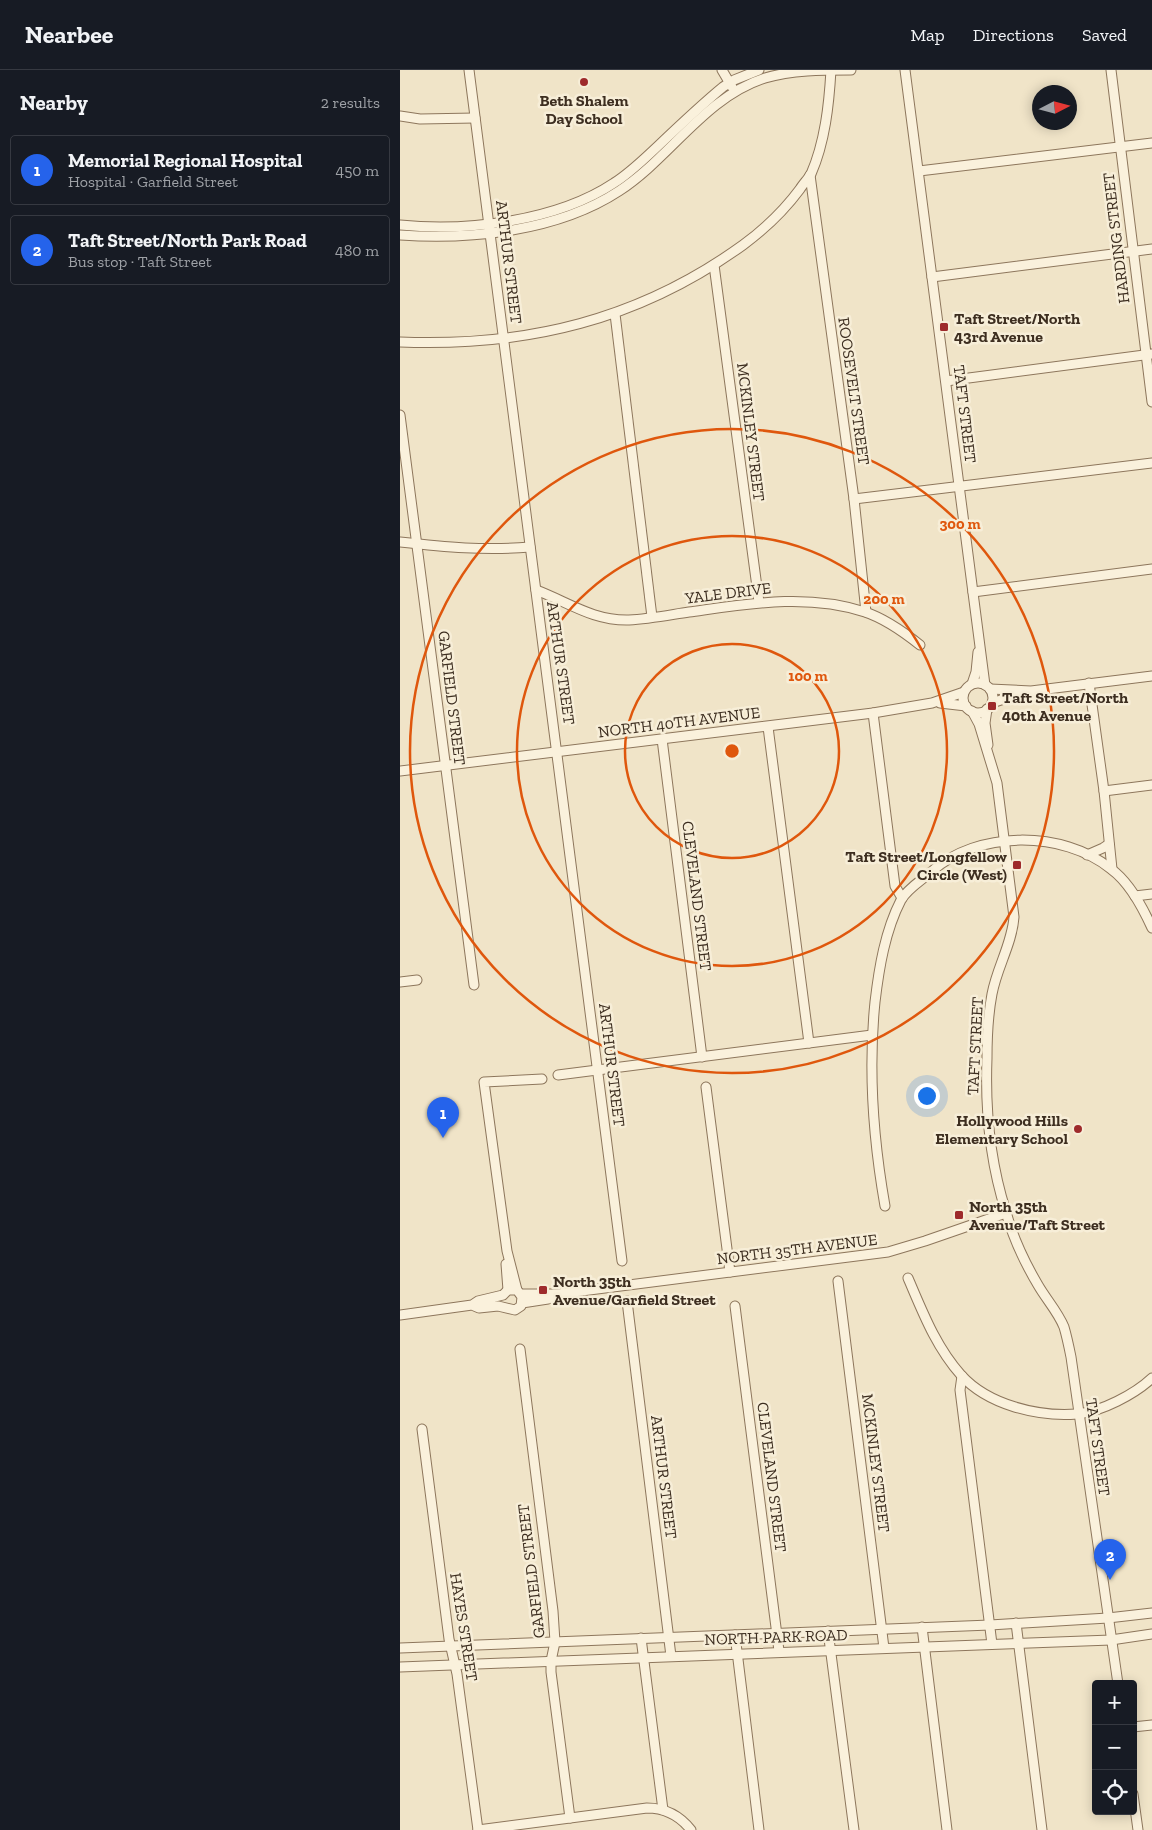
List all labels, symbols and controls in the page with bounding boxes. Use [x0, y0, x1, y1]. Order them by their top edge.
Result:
text: Nearbee [25, 20, 113, 49]
text: Map [910, 24, 945, 46]
text: Directions [973, 24, 1054, 46]
text: Saved [1082, 24, 1127, 46]
marker: Beth Shalem Day School [578, 76, 590, 88]
north arrow [1032, 85, 1077, 130]
text: Nearby [20, 90, 88, 115]
place label: Beth Shalem Day School [540, 91, 628, 128]
text: 2 results [321, 93, 380, 112]
text: Memorial Regional Hospital [68, 149, 302, 172]
text: 1 [34, 161, 40, 180]
text: 450 m [336, 161, 379, 180]
street label: HARDING STREET [1099, 171, 1133, 305]
text: Hospital · Garfield Street [68, 172, 238, 191]
street label: ARTHUR STREET [492, 199, 526, 325]
text: Taft Street/North Park Road [68, 229, 307, 252]
text: 2 [33, 241, 41, 260]
text: 480 m [335, 241, 379, 260]
text: Bus stop · Taft Street [68, 252, 212, 271]
place label: Taft Street/North 43rd Avenue [954, 309, 1081, 346]
street label: ROOSEVELT STREET [834, 316, 874, 466]
marker: Taft Street/North 43rd Avenue [938, 321, 950, 333]
street label: MCKINLEY STREET [733, 362, 769, 503]
street label: TAFT STREET [950, 364, 980, 464]
text: 300 m [939, 515, 981, 533]
street label: YALE DRIVE [683, 578, 772, 608]
text: 200 m [863, 590, 905, 608]
street label: ARTHUR STREET [543, 600, 579, 726]
street label: GARFIELD STREET [434, 630, 470, 766]
text: 100 m [788, 667, 828, 685]
place label: Taft Street/North 40th Avenue [1002, 688, 1129, 725]
marker: Taft Street/North 40th Avenue [986, 700, 998, 712]
street label: NORTH 40TH AVENUE [597, 703, 761, 741]
centre of rings [723, 742, 741, 760]
street label: CLEVELAND STREET [678, 820, 716, 972]
place label: Taft Street/Longfellow Circle (West) [845, 847, 1008, 884]
marker: Taft Street/Longfellow Circle (West) [1011, 859, 1023, 871]
street label: TAFT STREET [963, 996, 987, 1096]
street label: ARTHUR STREET [595, 1002, 629, 1128]
your location [914, 1083, 940, 1109]
pin: 1 [427, 1097, 459, 1138]
place label: Hollywood Hills Elementary School [935, 1111, 1068, 1148]
marker: Hollywood Hills Elementary School [1072, 1123, 1084, 1135]
place label: North 35th Avenue/Taft Street [969, 1197, 1106, 1234]
marker: North 35th Avenue/Taft Street [953, 1209, 965, 1221]
street label: NORTH 35TH AVENUE [716, 1230, 878, 1268]
place label: North 35th Avenue/Garfield Street [553, 1272, 716, 1309]
marker: North 35th Avenue/Garfield Street [537, 1284, 549, 1296]
street label: MCKINLEY STREET [858, 1393, 894, 1534]
street label: TAFT STREET [1082, 1397, 1114, 1497]
street label: CLEVELAND STREET [753, 1401, 791, 1553]
street label: ARTHUR STREET [647, 1414, 681, 1540]
street label: GARFIELD STREET [513, 1503, 549, 1639]
pin: 2 [1094, 1539, 1126, 1580]
street label: HAYES STREET [446, 1571, 482, 1683]
street label: NORTH PARK ROAD [704, 1625, 848, 1649]
map controls [1092, 1680, 1137, 1815]
button: + [1092, 1680, 1137, 1725]
button: − [1092, 1725, 1137, 1770]
button: locate [1092, 1770, 1137, 1815]

